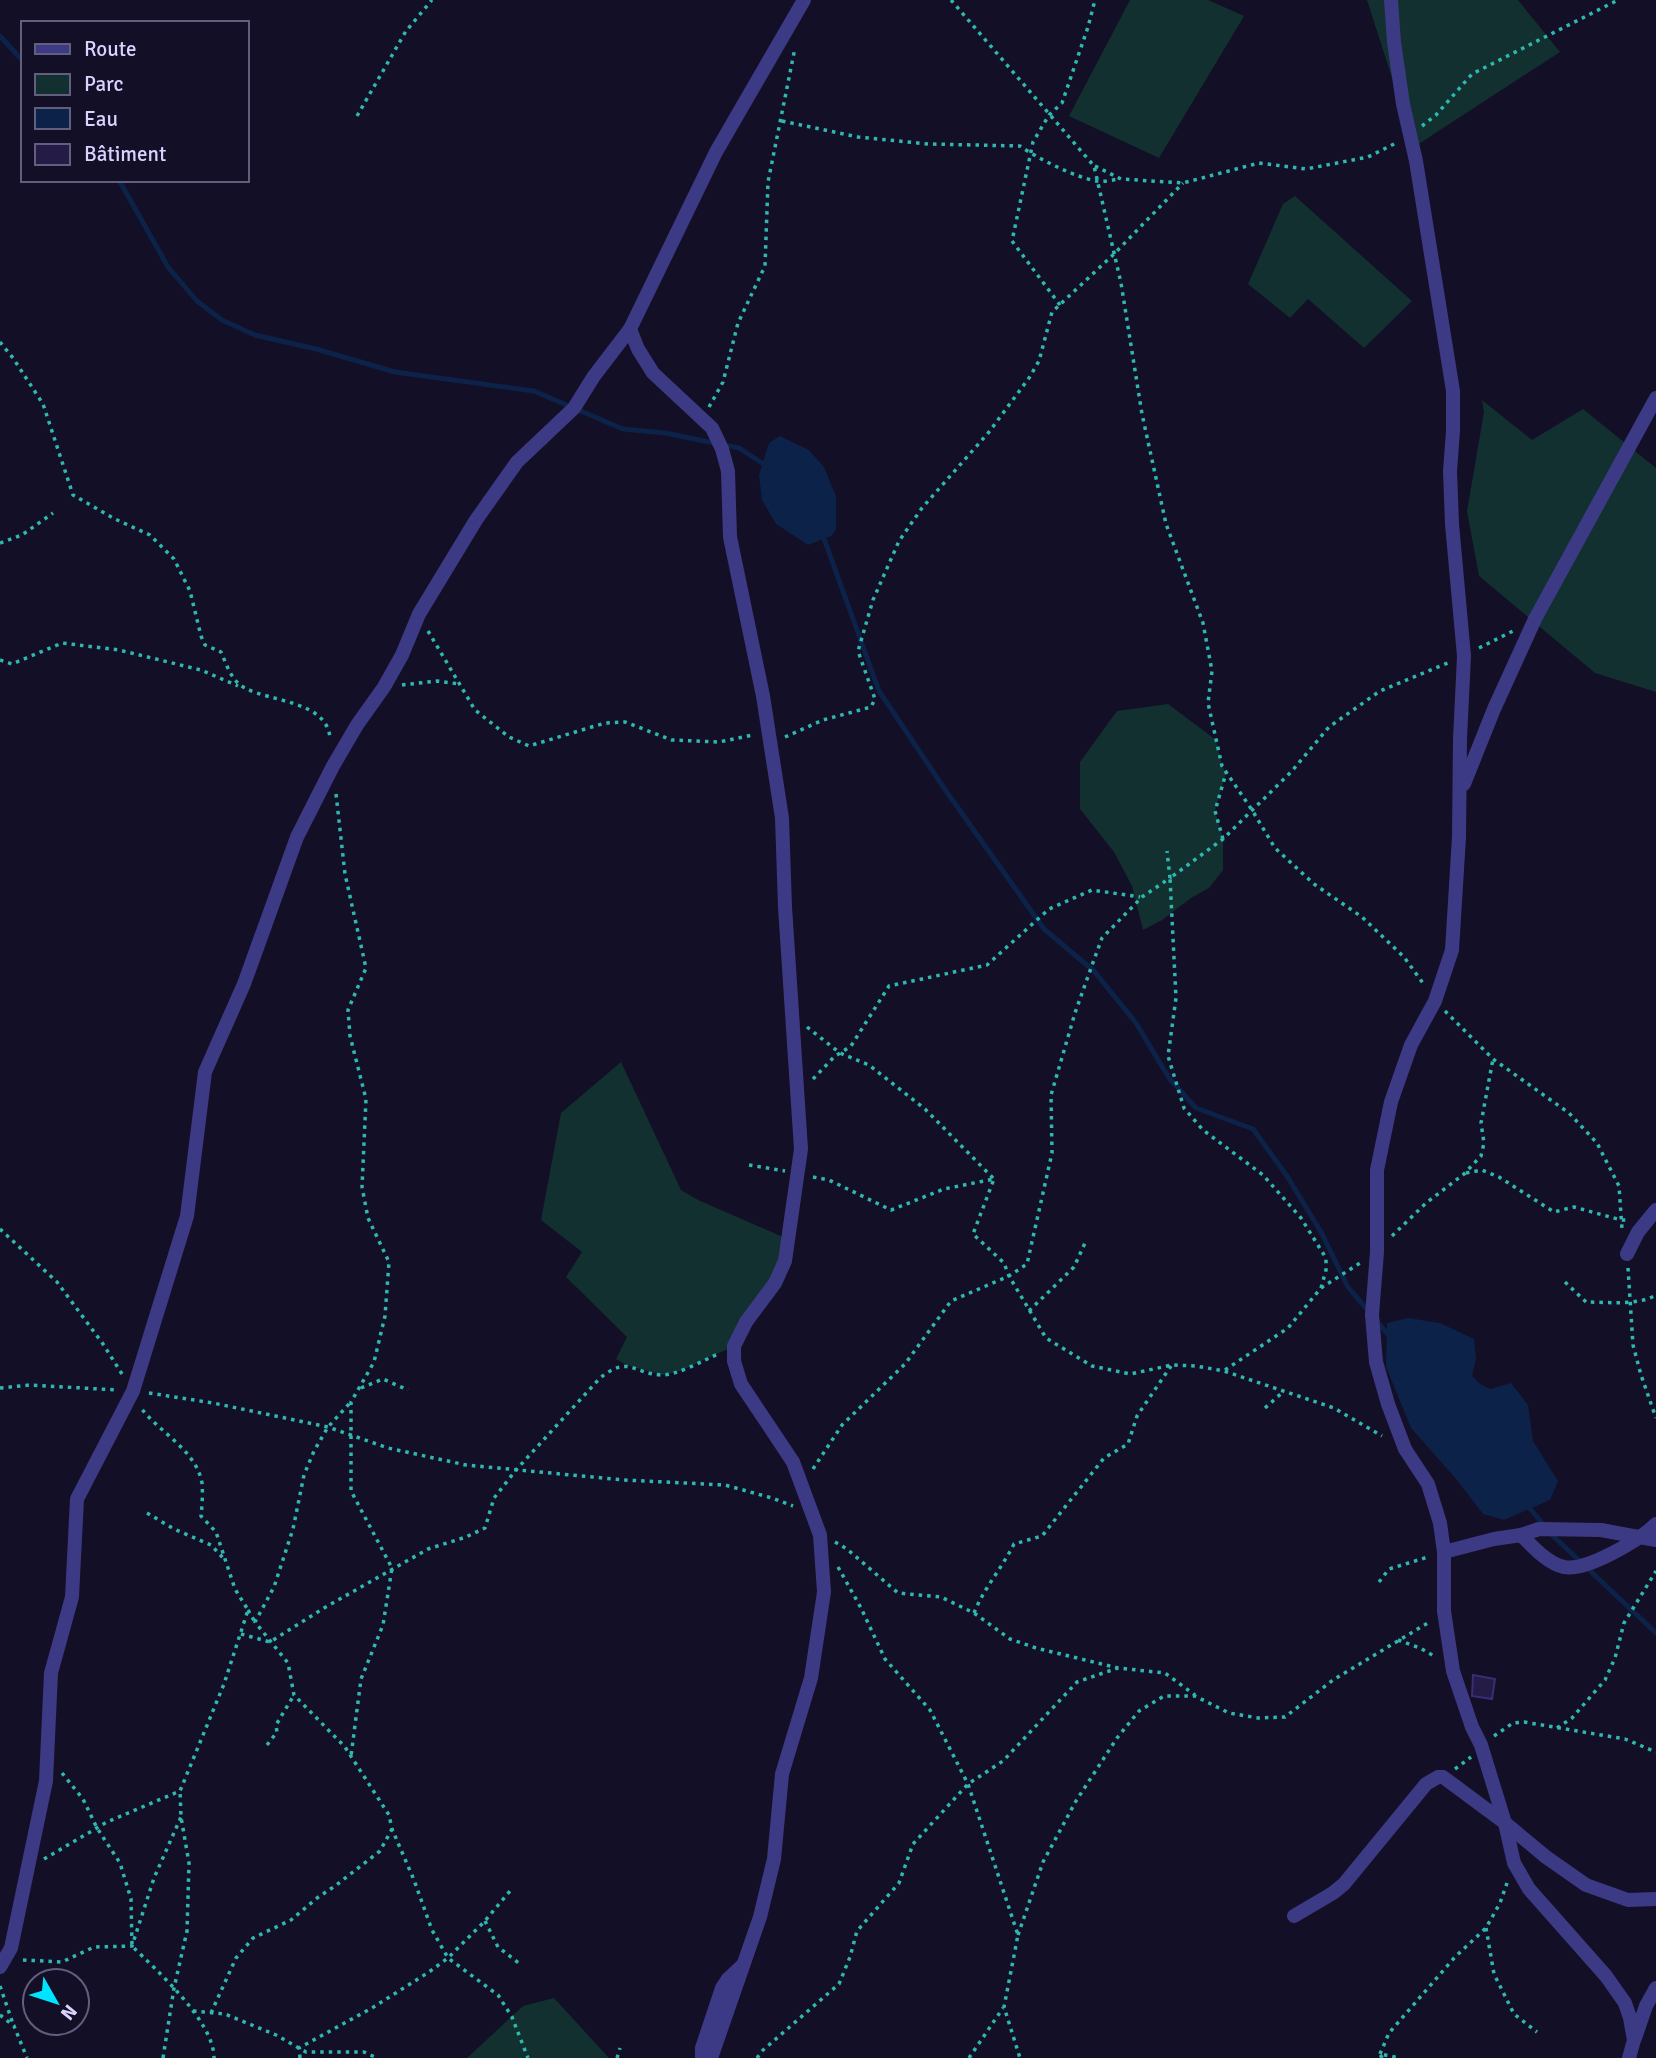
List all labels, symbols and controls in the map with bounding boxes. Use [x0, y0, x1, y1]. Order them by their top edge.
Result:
legend [21, 21, 248, 182]
text: Route [84, 36, 136, 62]
text: Parc [84, 71, 123, 97]
text: Eau [84, 106, 118, 132]
text: Bâtiment [84, 141, 166, 167]
north arrow [21, 1967, 91, 2037]
text: N [55, 1999, 82, 2025]

